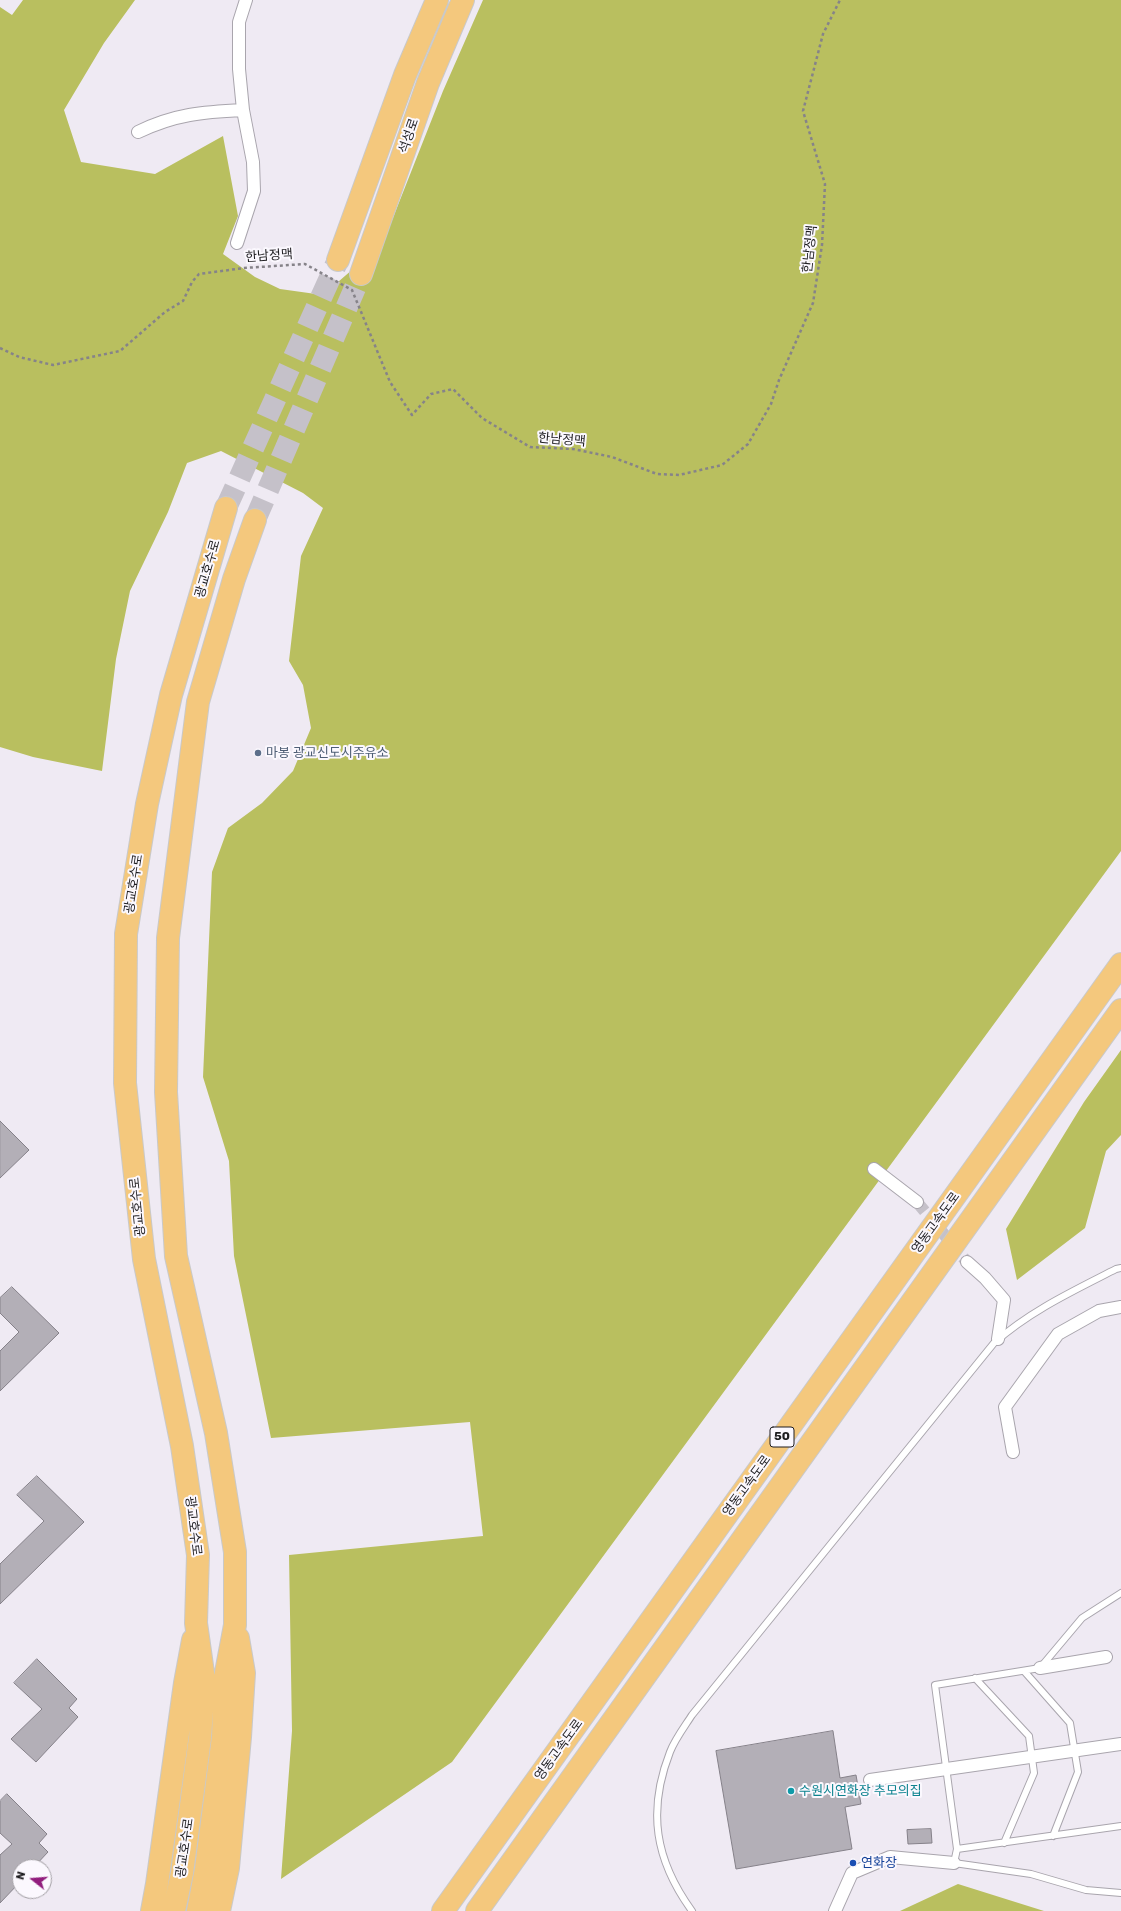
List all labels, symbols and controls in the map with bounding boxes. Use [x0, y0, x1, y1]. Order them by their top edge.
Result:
street label: 석성로 [396, 116, 422, 156]
street label: 한남정맥 [800, 224, 820, 274]
street label: 한남정맥 [245, 247, 293, 265]
street label: 한남정맥 [537, 430, 587, 450]
street label: 광교호수로 [192, 538, 224, 600]
place label: 마봉 광교신도시주유소 [266, 745, 389, 761]
marker: 마봉 광교신도시주유소 [253, 748, 263, 758]
street label: 광교호수로 [122, 853, 146, 915]
street label: 광교호수로 [127, 1176, 149, 1238]
street label: 영동고속도로 [909, 1189, 963, 1257]
road number: 50 [770, 1427, 794, 1447]
street label: 영동고속도로 [720, 1452, 774, 1520]
street label: 광교호수로 [182, 1495, 204, 1557]
street label: 영동고속도로 [532, 1716, 586, 1784]
place label: 수원시연화장 추모의집 [799, 1783, 922, 1799]
marker: 수원시연화장 추모의집 [786, 1786, 796, 1796]
street label: 광교호수로 [173, 1817, 197, 1879]
place label: 연화장 [861, 1855, 897, 1871]
marker: 연화장 [848, 1858, 858, 1868]
north arrow [12, 1859, 52, 1899]
text: N [14, 1870, 28, 1881]

